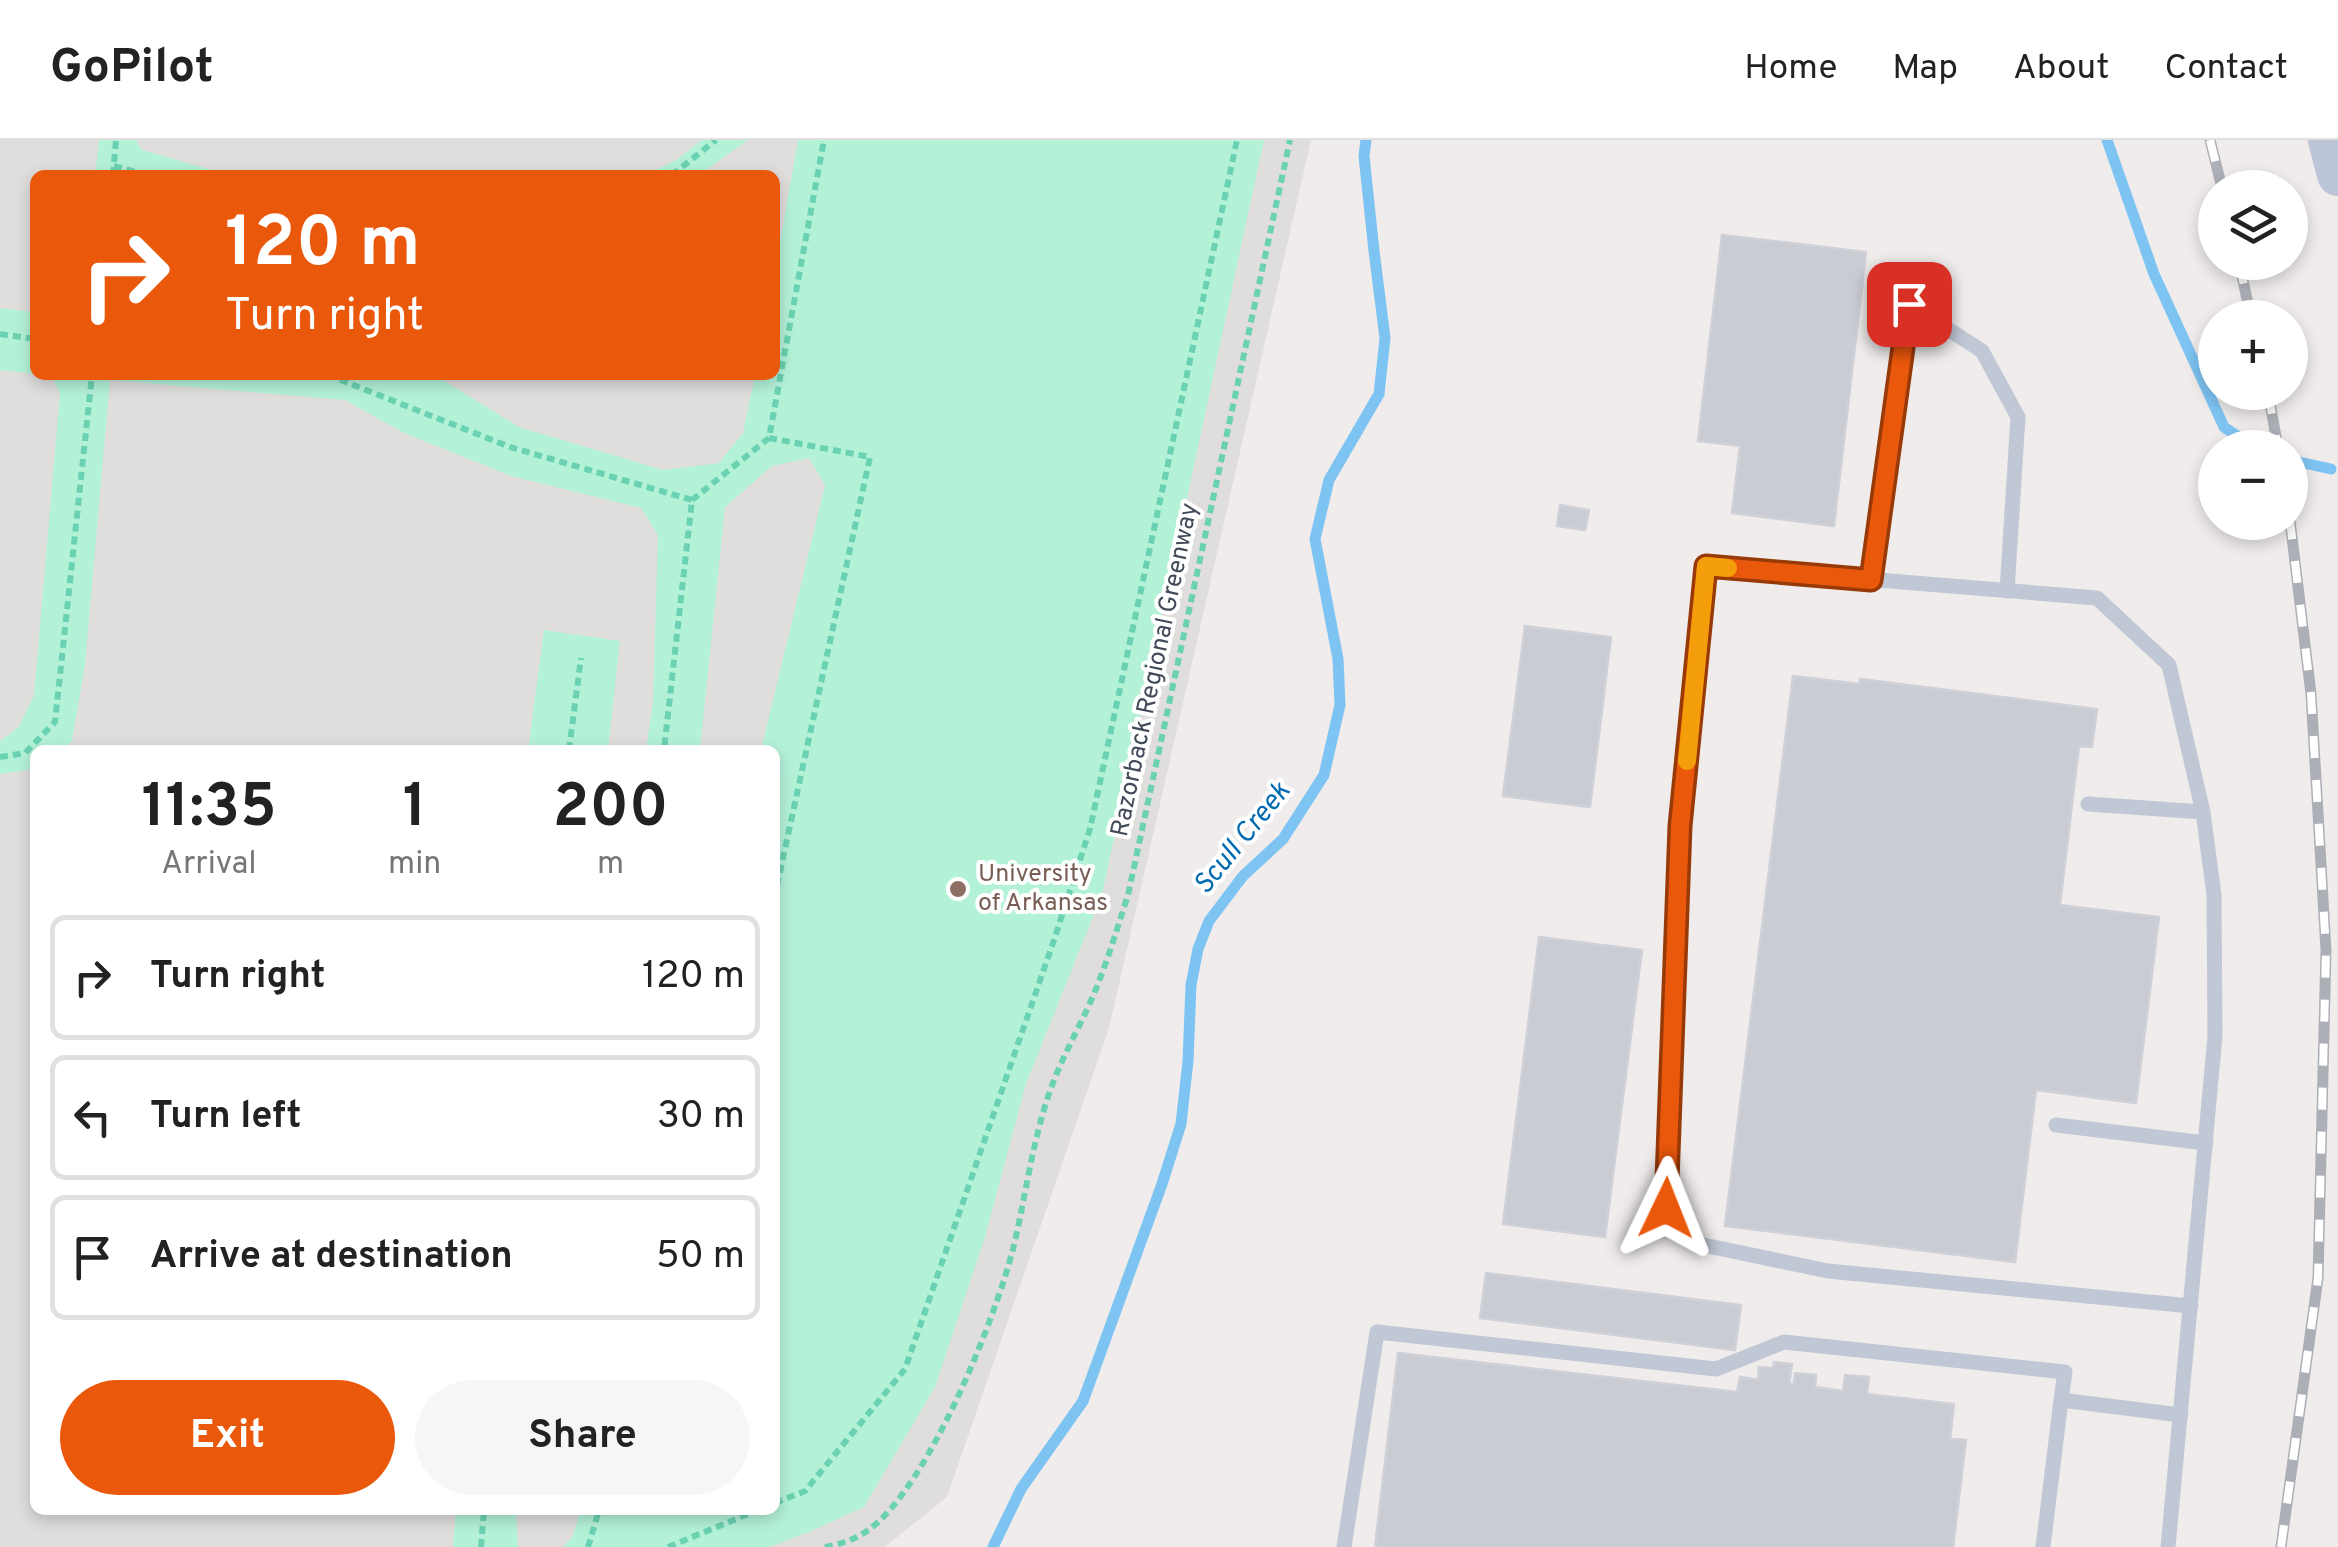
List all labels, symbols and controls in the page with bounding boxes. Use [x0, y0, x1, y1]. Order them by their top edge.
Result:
text: GoPilot [50, 39, 214, 99]
text: Home [1744, 47, 1837, 91]
text: Map [1892, 47, 1958, 91]
text: About [2013, 47, 2109, 91]
text: Contact [2164, 47, 2288, 91]
map controls [2198, 170, 2308, 540]
button: layers [2198, 170, 2308, 280]
text: 120 m [225, 202, 421, 291]
icon: right [60, 210, 190, 340]
pin [1867, 262, 1952, 347]
icon: arrive [1882, 277, 1937, 332]
text: Turn right [225, 289, 424, 346]
button: + [2198, 300, 2308, 410]
button: − [2198, 430, 2308, 540]
street label: Razorback Regional Greenway [1105, 500, 1207, 840]
text: 11:35 [141, 772, 277, 848]
text: 1 [403, 772, 427, 848]
text: 200 [553, 772, 669, 848]
water label: Scull Creek [1187, 775, 1300, 903]
text: Arrival [161, 845, 257, 885]
text: min [388, 845, 441, 885]
text: m [597, 845, 624, 885]
place label: University of Arkansas [978, 859, 1108, 920]
marker: University of Arkansas [947, 878, 969, 900]
icon: right [65, 950, 120, 1005]
text: Turn right [150, 953, 325, 1002]
text: 120 m [642, 953, 745, 1002]
icon: left [65, 1090, 120, 1145]
text: Turn left [150, 1093, 302, 1142]
text: 30 m [657, 1093, 745, 1142]
position arrow [1614, 1156, 1718, 1260]
icon: arrive [65, 1230, 120, 1285]
text: Arrive at destination [150, 1233, 513, 1282]
text: 50 m [656, 1233, 745, 1282]
button: Exit [60, 1380, 395, 1495]
button: Share [415, 1380, 750, 1495]

